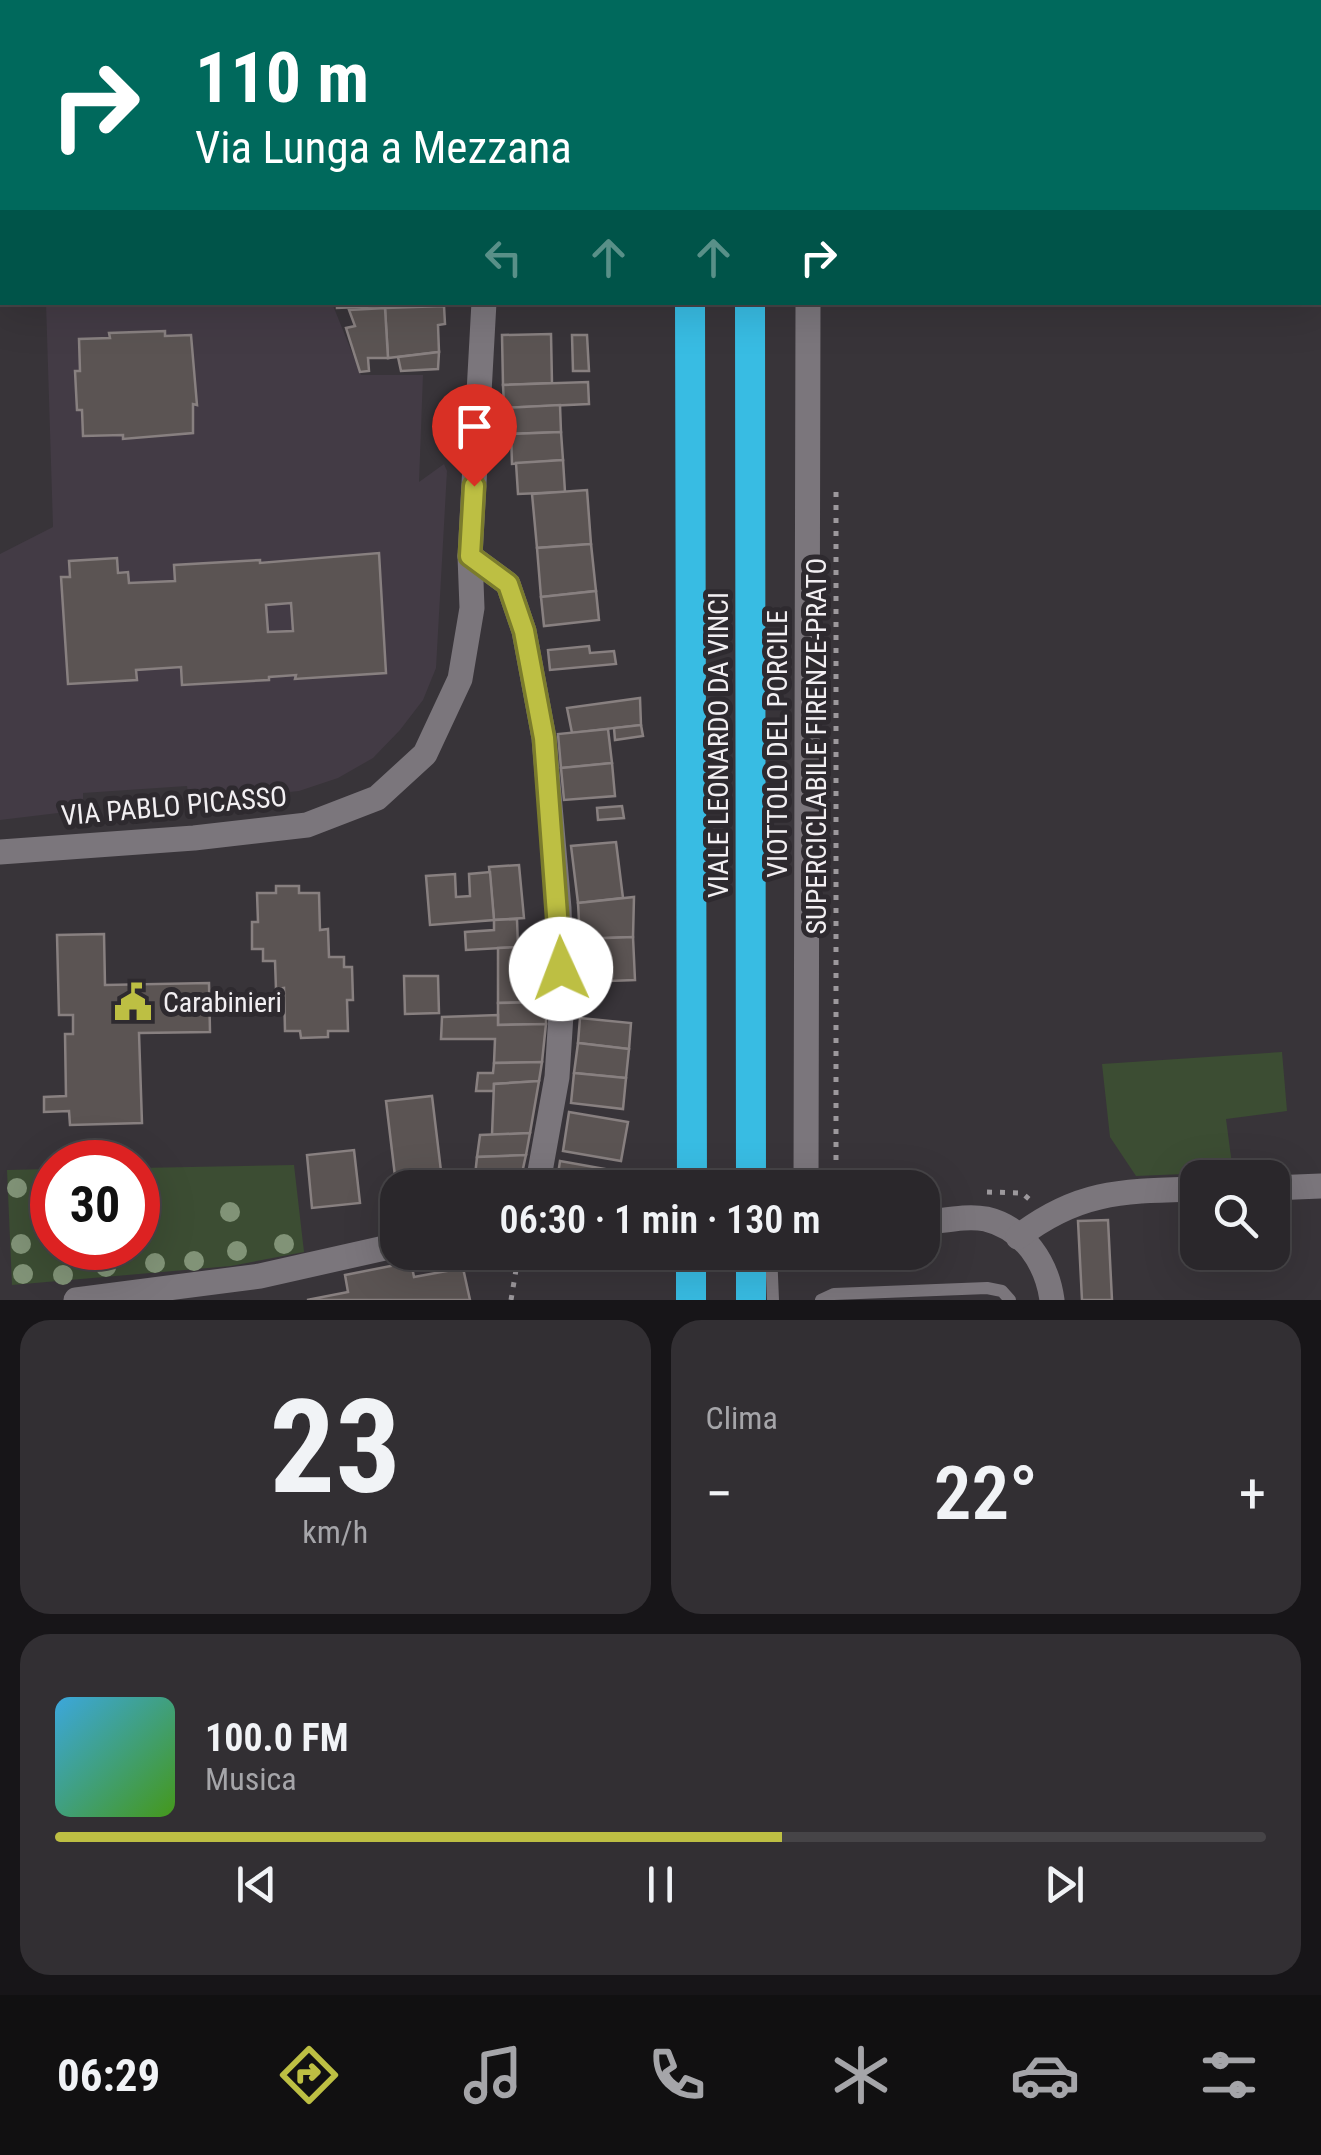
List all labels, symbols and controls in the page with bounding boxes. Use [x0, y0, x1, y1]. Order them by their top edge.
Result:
text: 110 m [195, 37, 369, 119]
icon: right [30, 40, 160, 170]
text: Via Lunga a Mezzana [195, 121, 572, 174]
icon: left [476, 230, 531, 285]
icon: ahead [581, 230, 636, 285]
icon: ahead [686, 230, 741, 285]
icon: right [791, 230, 846, 285]
pin [432, 384, 517, 487]
icon: arrive [447, 399, 502, 454]
street label: SUPERCICLABILE FIRENZE-PRATO [800, 558, 833, 934]
street label: VIALE LEONARDO DA VINCI [702, 592, 735, 898]
street label: VIOTTOLO DEL PORCILE [761, 610, 794, 878]
street label: VIA PABLO PICASSO [60, 780, 288, 832]
position arrow [509, 917, 613, 1021]
public building icon: Carabinieri [112, 981, 154, 1023]
place label: Carabinieri [163, 986, 282, 1019]
speed limit sign: 30 [30, 1140, 160, 1270]
map controls [1180, 1160, 1290, 1270]
button: search [1180, 1160, 1290, 1270]
text: 06:30 · 1 min · 130 m [500, 1198, 820, 1242]
text: 23 [270, 1371, 401, 1524]
text: Clima [706, 1399, 778, 1437]
text: 22° [934, 1449, 1038, 1537]
text: − [706, 1462, 733, 1526]
text: + [1239, 1462, 1266, 1526]
text: km/h [302, 1513, 368, 1551]
text: 100.0 FM [205, 1716, 349, 1760]
text: Musica [205, 1760, 297, 1798]
icon: previous [229, 1857, 284, 1912]
icon: pause [633, 1857, 688, 1912]
icon: next [1037, 1857, 1092, 1912]
icon: directions [274, 2040, 344, 2110]
icon: music [458, 2040, 528, 2110]
icon: phone [642, 2040, 712, 2110]
icon: climate [826, 2040, 896, 2110]
icon: car [1010, 2040, 1080, 2110]
icon: filters [1194, 2040, 1264, 2110]
text: 06:29 [57, 2049, 160, 2102]

